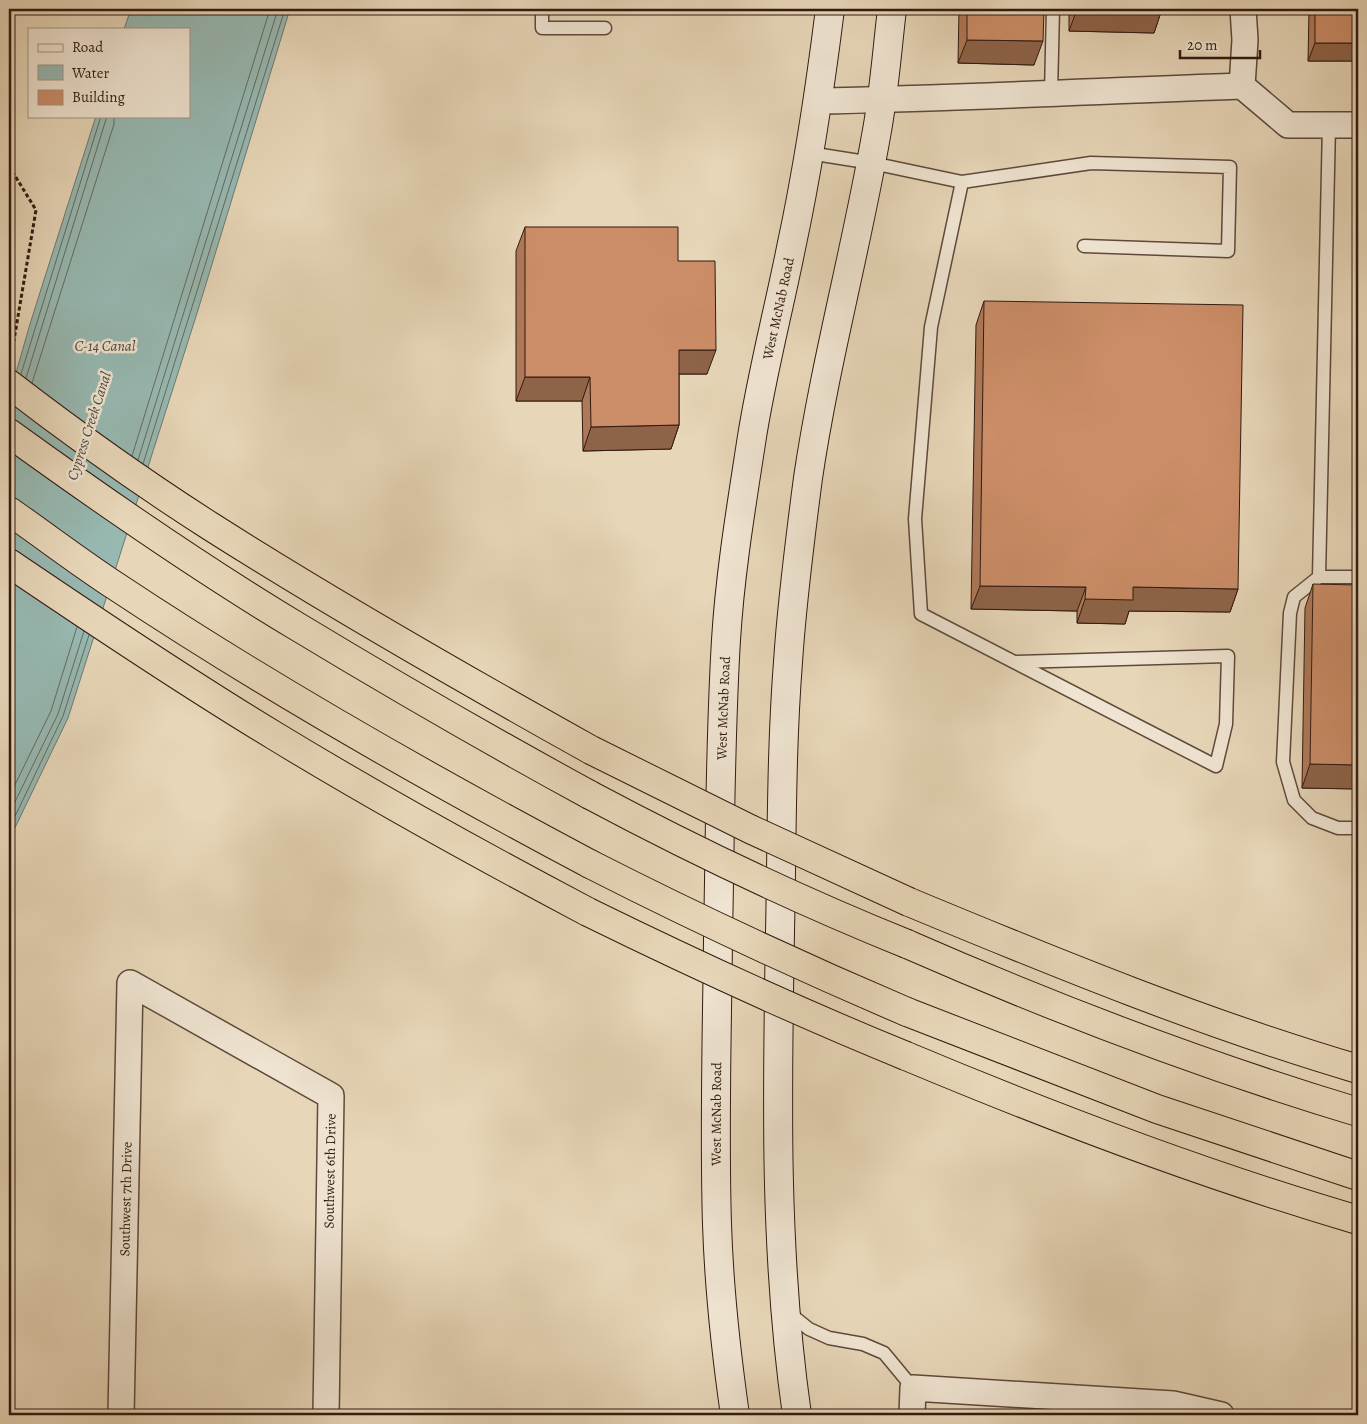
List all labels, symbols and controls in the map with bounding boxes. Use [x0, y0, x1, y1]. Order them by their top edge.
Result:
legend [28, 28, 190, 118]
scale bar [1180, 28, 1260, 60]
text: 20 m [1187, 35, 1218, 55]
text: Road [72, 37, 104, 57]
text: Water [71, 63, 109, 83]
text: Building [72, 87, 125, 107]
street label: West McNab Road [757, 255, 798, 362]
water label: C-14 Canal [74, 336, 136, 356]
water label: Cypress Creek Canal [62, 369, 116, 483]
street label: West McNab Road [712, 655, 735, 761]
street label: West McNab Road [706, 1061, 726, 1167]
street label: Southwest 6th Drive [319, 1113, 341, 1229]
street label: Southwest 7th Drive [115, 1141, 136, 1257]

